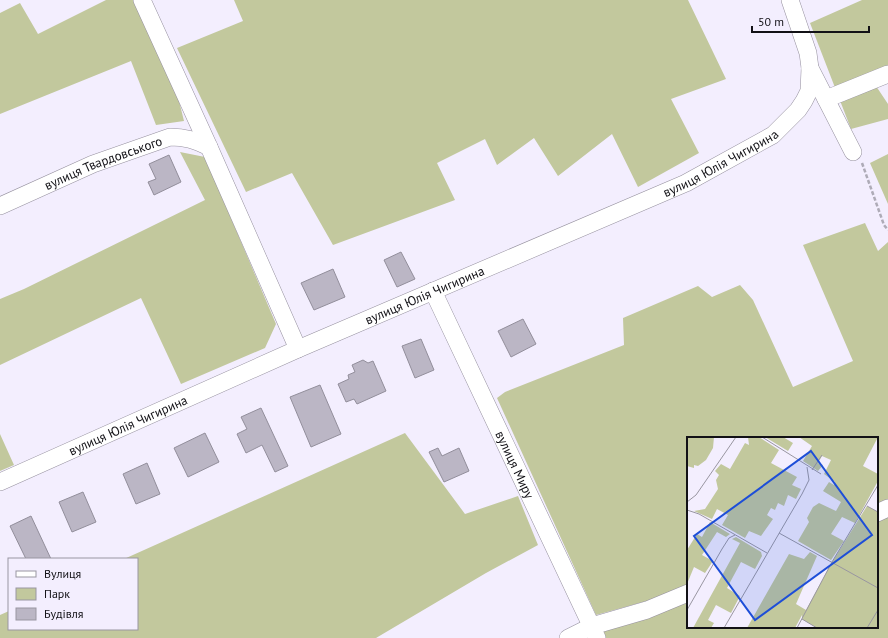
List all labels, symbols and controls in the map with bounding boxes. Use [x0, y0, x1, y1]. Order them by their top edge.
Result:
scale bar [752, 8, 869, 34]
text: 50 m [758, 14, 784, 29]
street label: вулиця Юлія Чигирина [660, 126, 783, 201]
street label: вулиця Твардовського [42, 132, 164, 194]
street label: вулиця Юлія Чигирина [362, 262, 487, 328]
street label: вулиця Юлія Чигирина [66, 391, 190, 459]
street label: вулиця Миру [491, 428, 538, 502]
inset map [687, 437, 878, 628]
legend [8, 558, 138, 630]
text: Вулиця [44, 566, 81, 581]
text: Парк [44, 586, 70, 601]
text: Будівля [44, 606, 83, 621]

